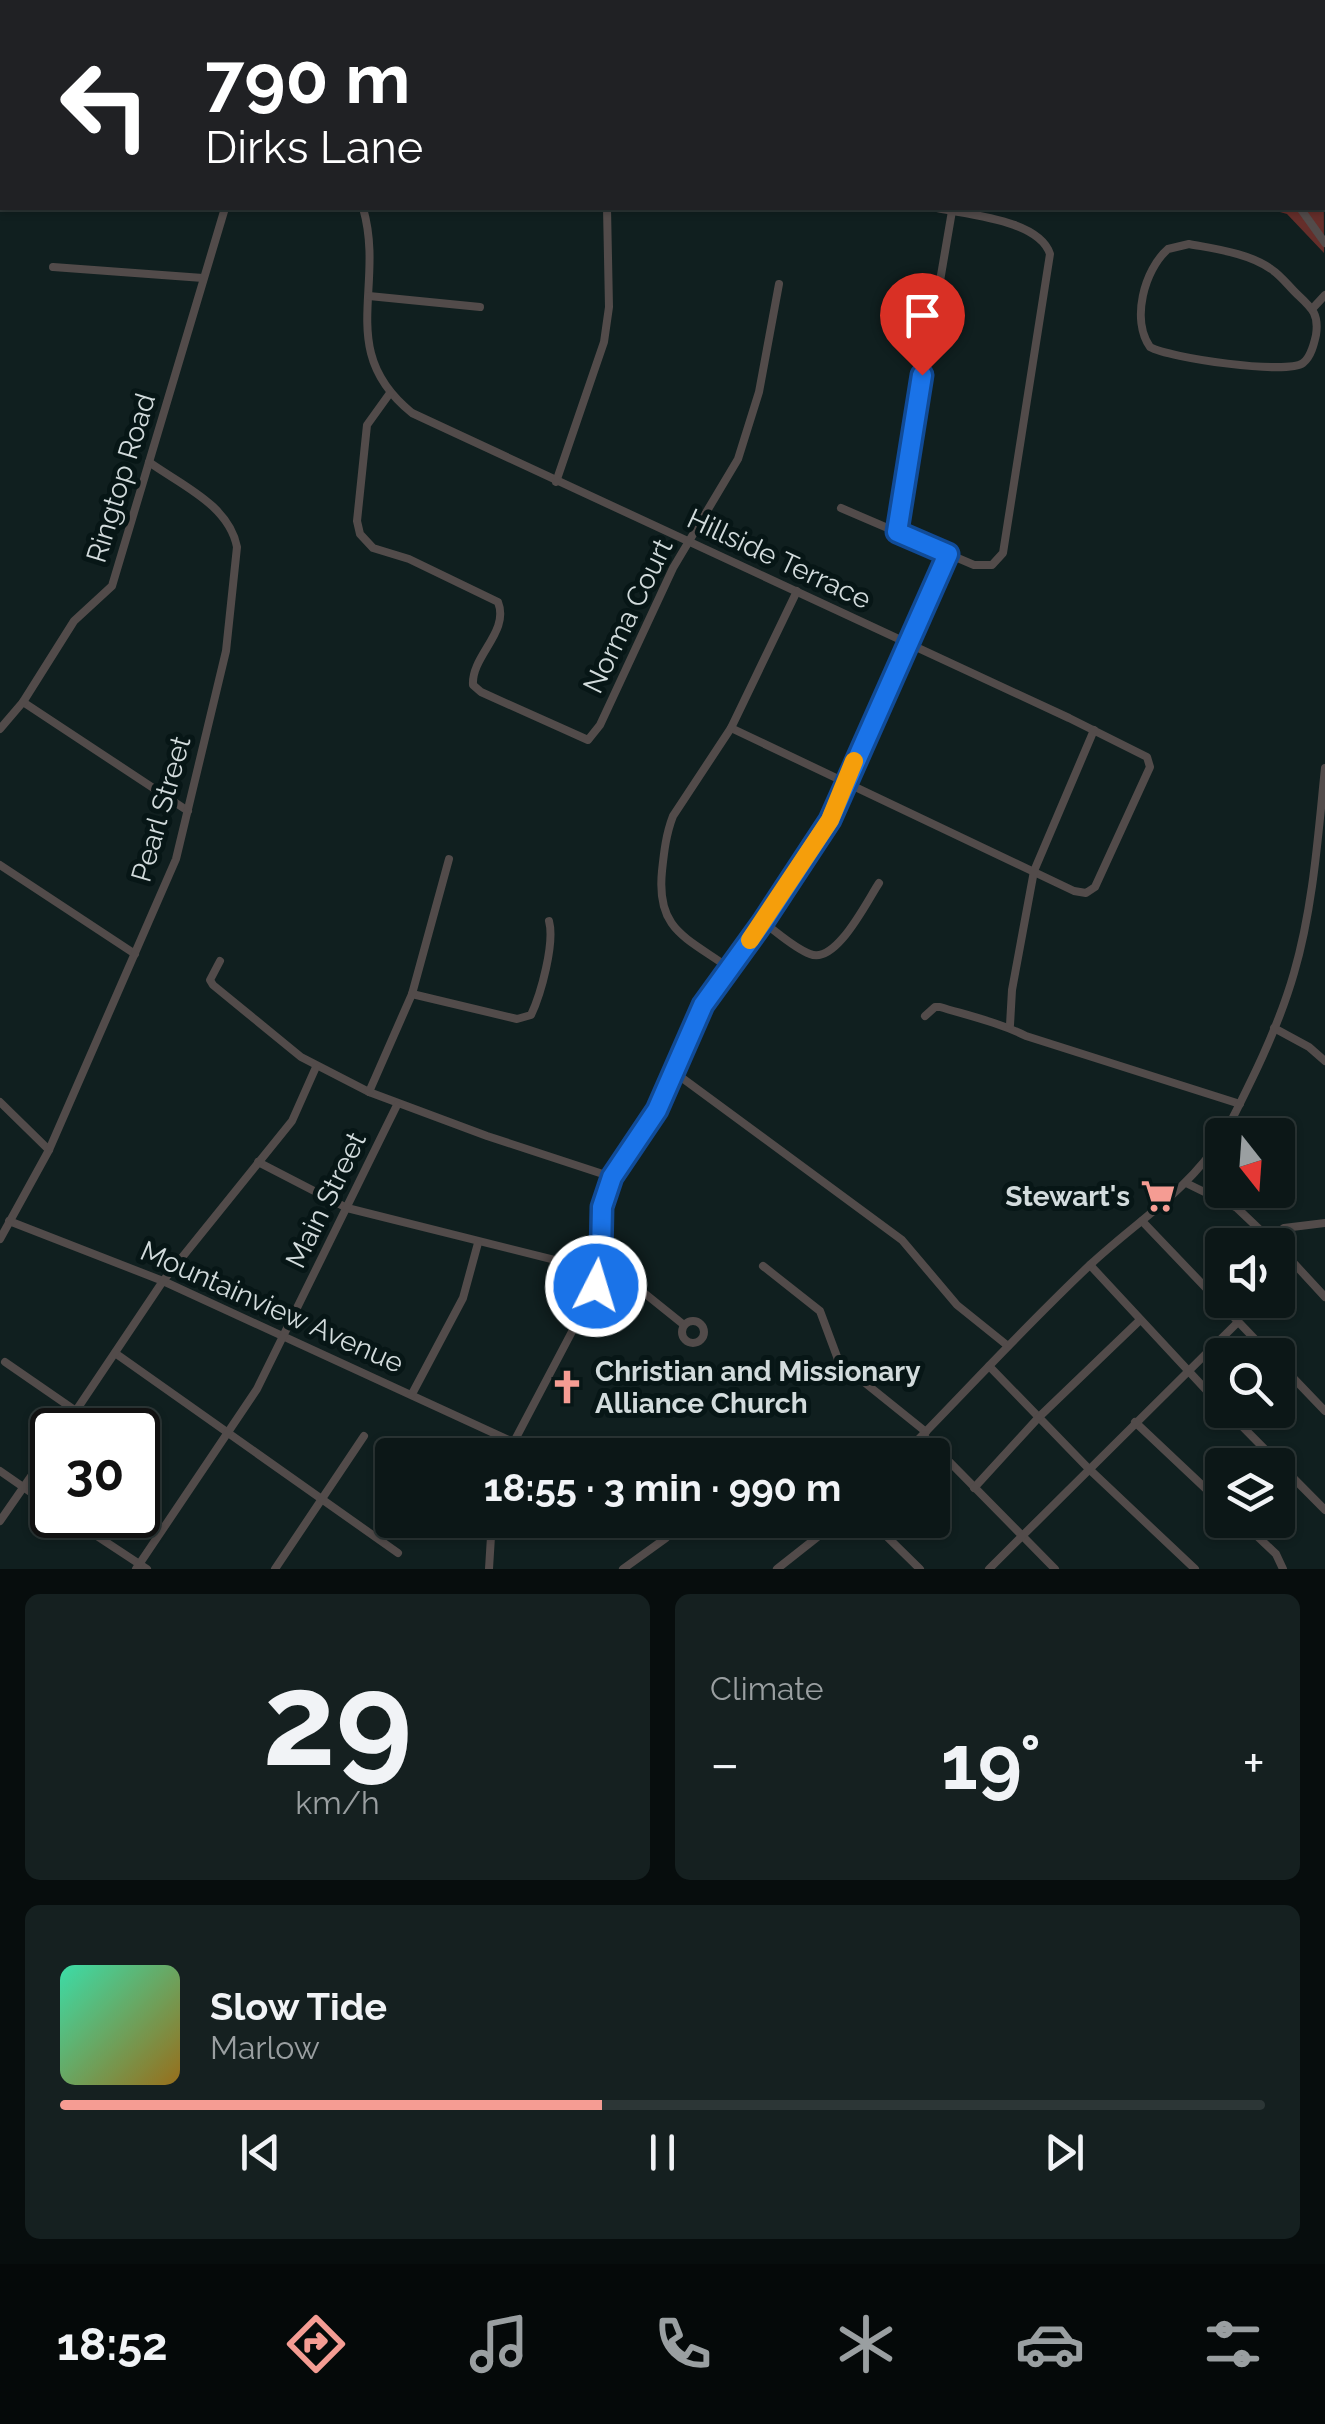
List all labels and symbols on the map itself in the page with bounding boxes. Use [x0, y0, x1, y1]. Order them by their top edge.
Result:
pin [880, 273, 965, 376]
street label: Ringtop Road [80, 389, 162, 567]
street label: Hillside Terrace [682, 502, 876, 616]
street label: Norma Court [576, 533, 680, 699]
street label: Pearl Street [124, 732, 198, 886]
north arrow [1205, 1118, 1295, 1208]
street label: Main Street [279, 1126, 373, 1273]
supermarket icon: Stewart's [1139, 1177, 1177, 1215]
place label: Stewart's [1005, 1180, 1130, 1213]
street label: Mountainview Avenue [136, 1234, 408, 1380]
position arrow [544, 1234, 648, 1338]
place label: Christian and Missionary Alliance Church [595, 1355, 921, 1420]
church icon: Christian and Missionary Alliance Church [548, 1368, 586, 1406]
speed limit sign: 30 [30, 1408, 160, 1538]

